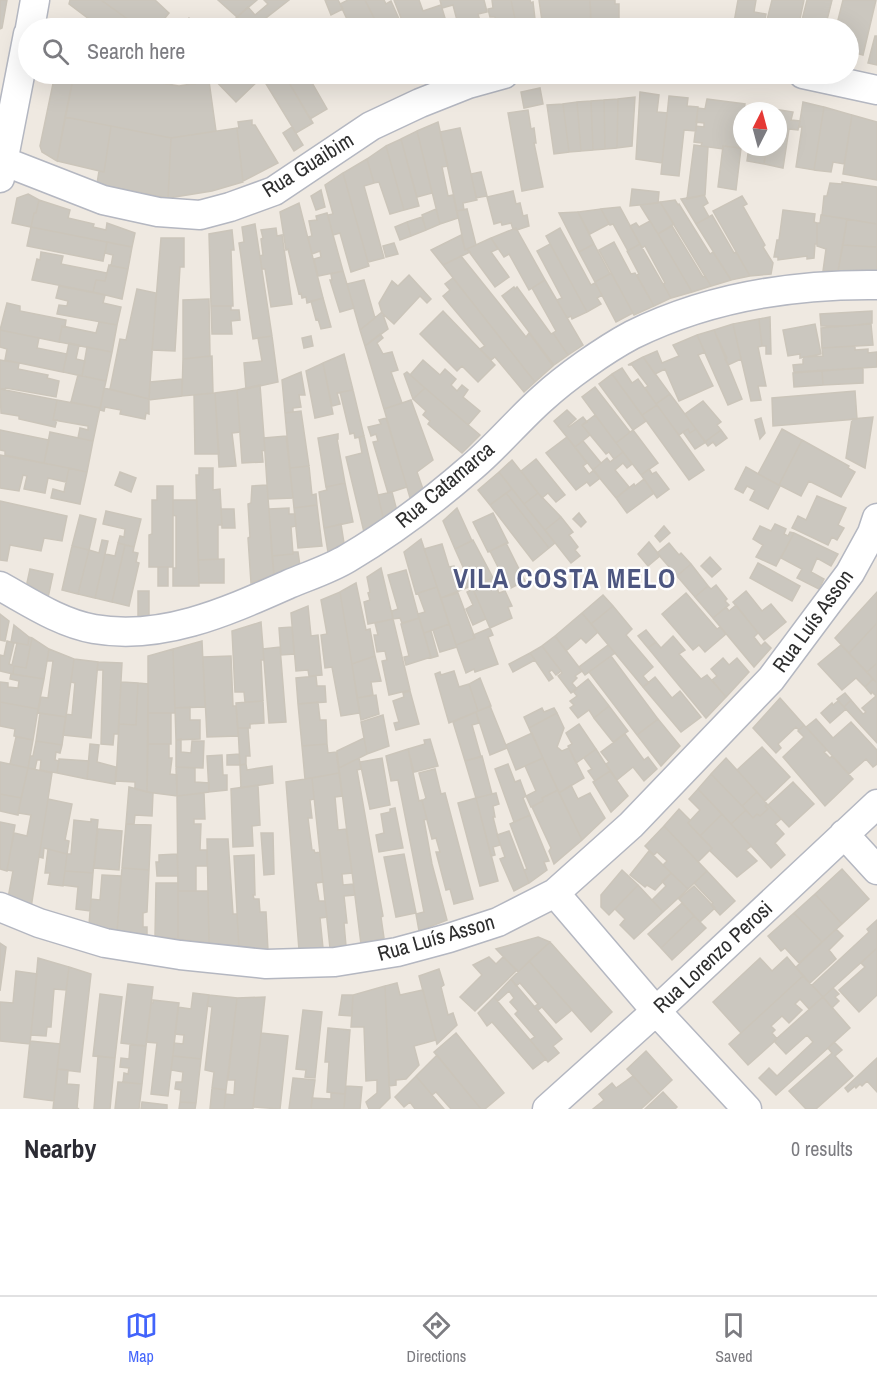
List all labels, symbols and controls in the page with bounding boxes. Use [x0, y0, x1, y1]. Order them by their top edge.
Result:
search box [18, 18, 859, 84]
icon: search [39, 35, 72, 68]
text: Search here [87, 36, 185, 66]
north arrow [733, 102, 787, 156]
street label: Rua Guaibim [257, 125, 359, 204]
street label: Rua Catamarca [389, 434, 501, 534]
district label: VILA COSTA MELO [453, 560, 677, 596]
street label: Rua Luís Asson [765, 563, 860, 678]
street label: Rua Lorenzo Perosi [647, 894, 779, 1019]
street label: Rua Luís Asson [374, 907, 498, 968]
text: Nearby [24, 1131, 96, 1166]
text: 0 results [791, 1135, 853, 1162]
tab: Map [125, 1309, 158, 1367]
tab: Directions [407, 1309, 466, 1367]
tab: Saved [715, 1309, 753, 1367]

